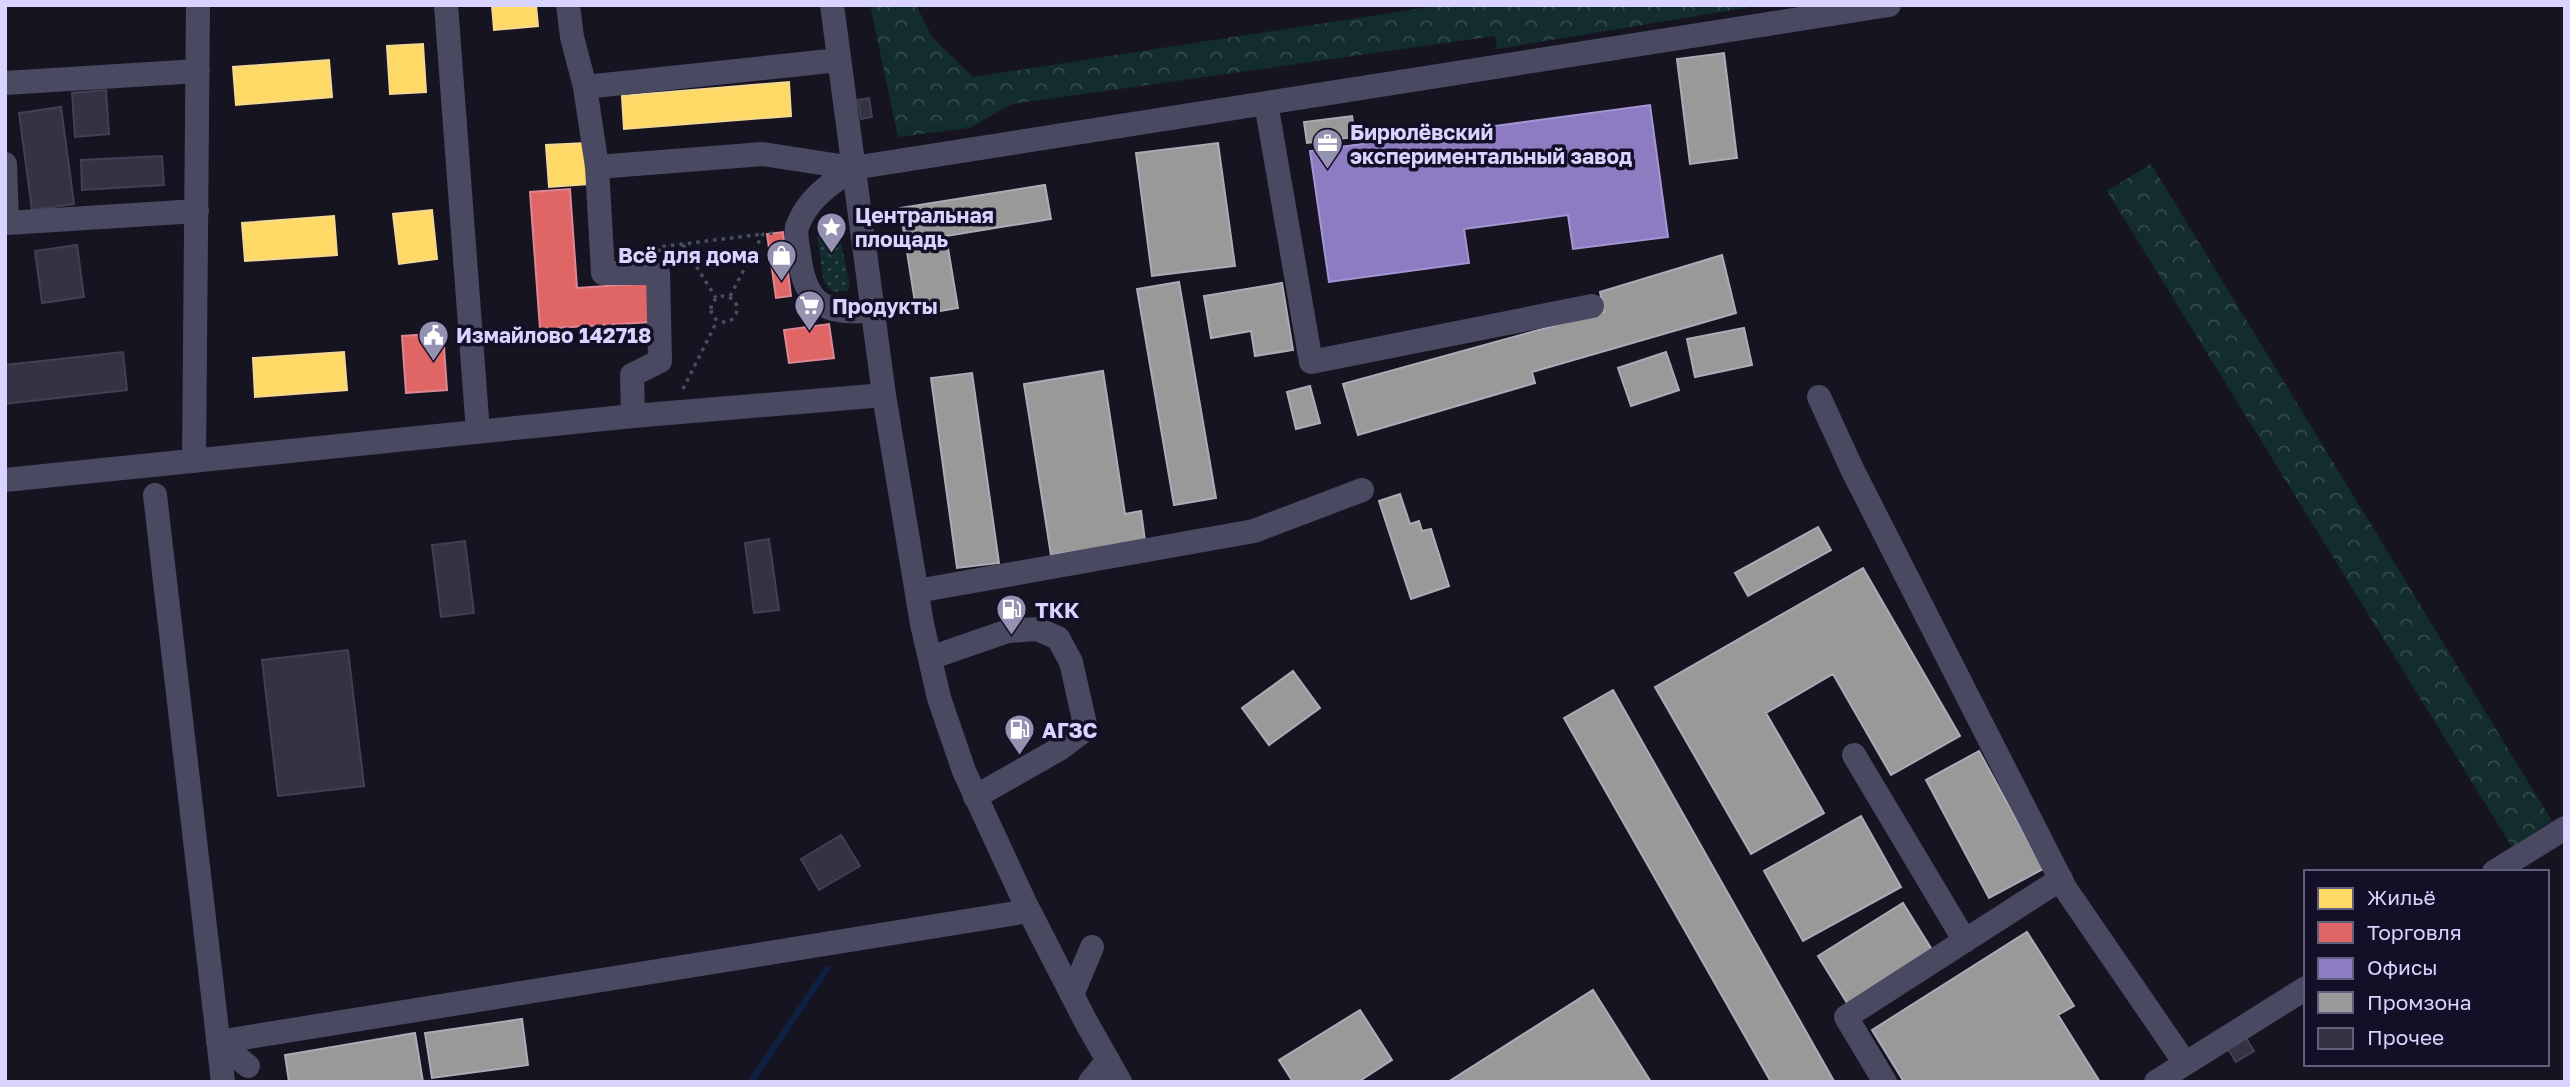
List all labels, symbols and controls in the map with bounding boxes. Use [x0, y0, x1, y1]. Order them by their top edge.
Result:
place label: Бирюлёвский экспериментальный завод [1350, 119, 1632, 169]
office icon: Бирюлёвский экспериментальный завод [1310, 127, 1344, 171]
place label: Центральная площадь [855, 202, 994, 252]
place icon: Центральная площадь [815, 210, 849, 254]
shop icon: Всё для дома [765, 238, 799, 282]
place label: Всё для дома [618, 242, 759, 268]
supermarket icon: Продукты [792, 289, 826, 333]
place label: Продукты [832, 293, 938, 319]
public building icon: Измайлово 142718 [416, 318, 450, 362]
place label: Измайлово 142718 [456, 322, 651, 348]
fuel station icon: ТКК [995, 593, 1029, 637]
place label: ТКК [1035, 597, 1080, 623]
fuel station icon: АГЗС [1002, 713, 1036, 757]
place label: АГЗС [1042, 717, 1097, 743]
legend [2304, 870, 2549, 1066]
text: Жильё [2367, 884, 2436, 910]
text: Торговля [2367, 919, 2462, 945]
text: Офисы [2367, 954, 2438, 980]
text: Промзона [2367, 989, 2472, 1015]
text: Прочее [2367, 1024, 2444, 1050]

